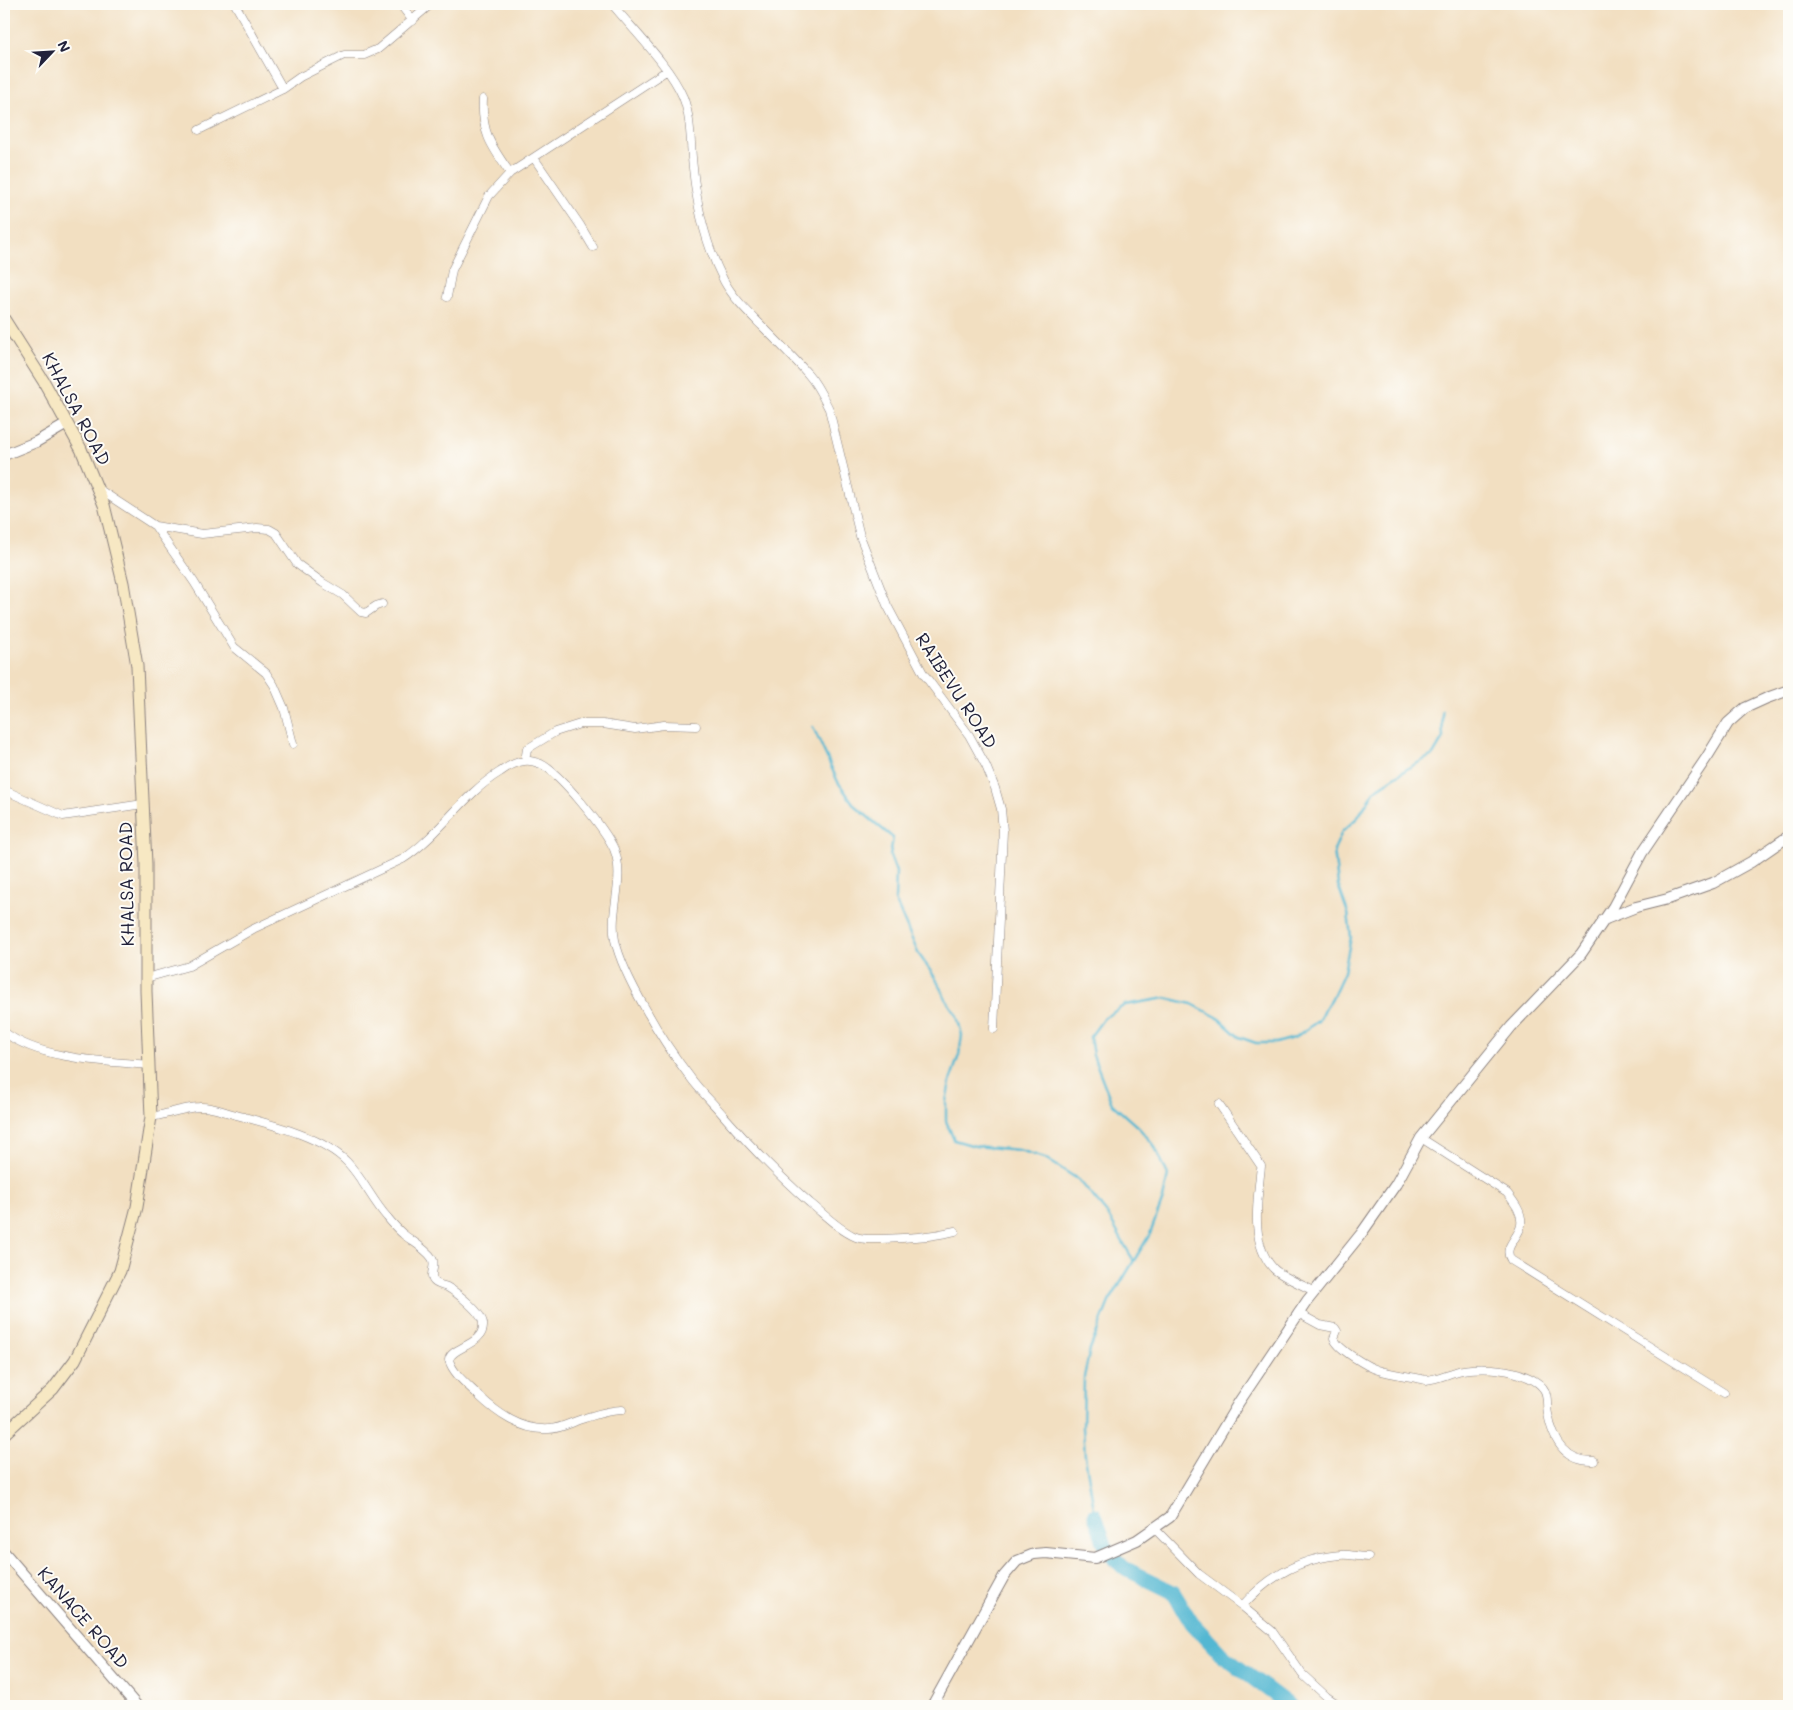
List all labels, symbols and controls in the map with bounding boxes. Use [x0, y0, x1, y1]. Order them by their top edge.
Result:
north arrow [28, 28, 78, 78]
text: N [53, 37, 75, 55]
street label: KHALSA ROAD [37, 348, 117, 469]
street label: RAIBEVU ROAD [910, 628, 1003, 753]
street label: KHALSA ROAD [113, 821, 139, 947]
street label: KANACE ROAD [33, 1561, 135, 1673]

